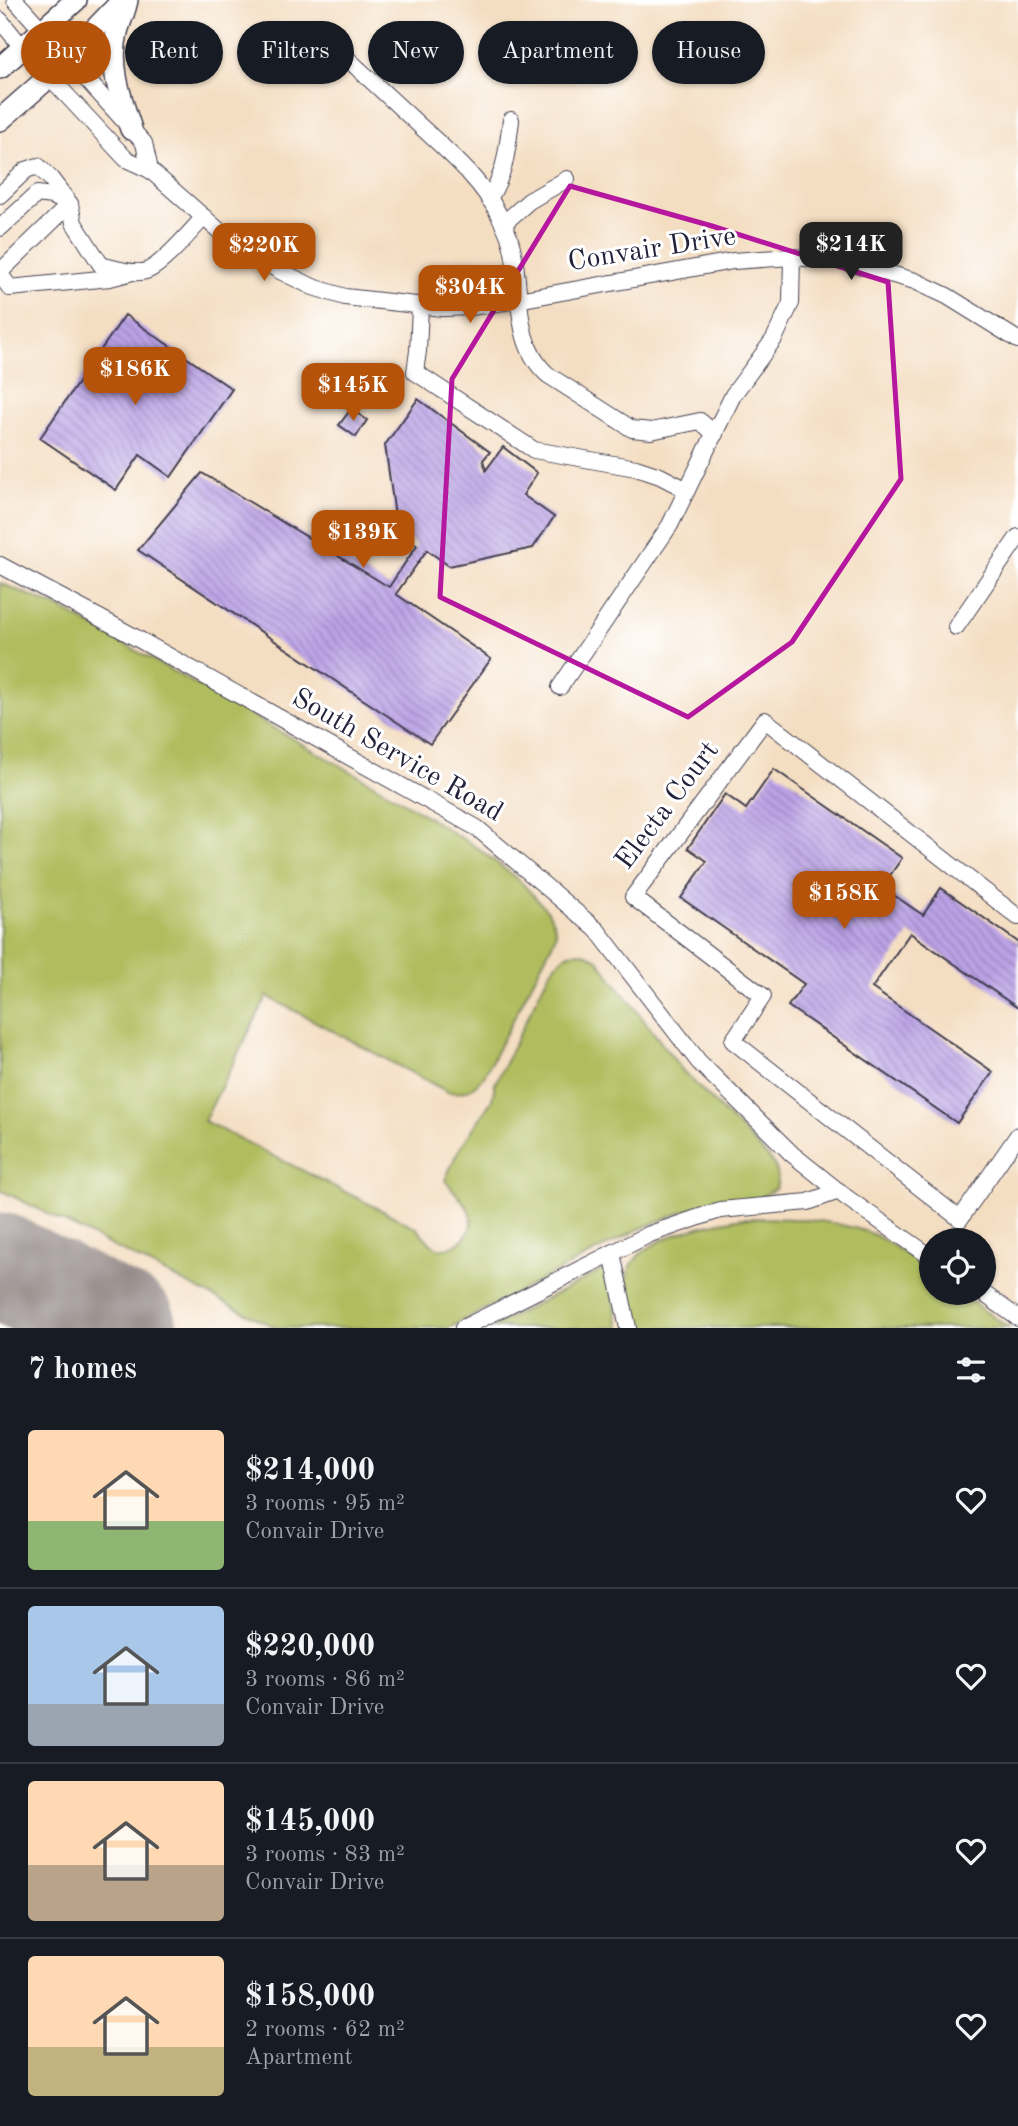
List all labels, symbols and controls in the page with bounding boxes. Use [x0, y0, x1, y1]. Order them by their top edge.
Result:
chip: Buy [21, 21, 111, 84]
chip: Rent [125, 21, 223, 84]
chip: Filters [237, 21, 354, 84]
chip: New [368, 21, 464, 84]
chip: Apartment [478, 21, 638, 84]
chip: House [652, 21, 765, 84]
pin: $214K [802, 222, 900, 282]
street label: Convair Drive [566, 223, 738, 277]
pin: $220K [215, 224, 313, 283]
text: $214K [815, 233, 887, 256]
text: $220K [228, 234, 300, 257]
pin: $304K [421, 266, 519, 325]
text: $304K [434, 276, 506, 299]
pin: $186K [86, 348, 184, 407]
text: $186K [99, 358, 171, 381]
pin: $145K [304, 364, 402, 423]
text: $145K [317, 374, 389, 397]
pin: $139K [314, 510, 412, 570]
text: $139K [327, 521, 399, 544]
street label: South Service Road [287, 684, 507, 828]
street label: Electa Court [611, 737, 725, 875]
pin: $158K [795, 872, 893, 931]
text: $158K [808, 882, 880, 905]
map controls [919, 1228, 996, 1305]
button: locate [919, 1228, 996, 1305]
icon: filters [952, 1351, 990, 1389]
text: 7 homes [28, 1355, 137, 1385]
text: $214,000 [245, 1456, 375, 1486]
icon: home [84, 1458, 168, 1542]
icon: heart [952, 1481, 990, 1519]
text: 3 rooms · 95 m² [245, 1492, 405, 1515]
text: Convair Drive [245, 1520, 384, 1543]
text: $220,000 [245, 1632, 375, 1662]
icon: home [84, 1634, 168, 1718]
icon: heart [952, 1657, 990, 1695]
text: 3 rooms · 86 m² [245, 1668, 405, 1691]
text: Convair Drive [245, 1696, 384, 1719]
text: $145,000 [245, 1807, 375, 1837]
icon: home [84, 1809, 168, 1893]
icon: heart [952, 1832, 990, 1870]
text: 3 rooms · 83 m² [245, 1843, 405, 1866]
text: Convair Drive [245, 1871, 384, 1894]
text: $158,000 [245, 1982, 375, 2012]
icon: home [84, 1984, 168, 2068]
icon: heart [952, 2007, 990, 2045]
text: 2 rooms · 62 m² [245, 2018, 405, 2041]
text: Apartment [245, 2046, 353, 2069]

